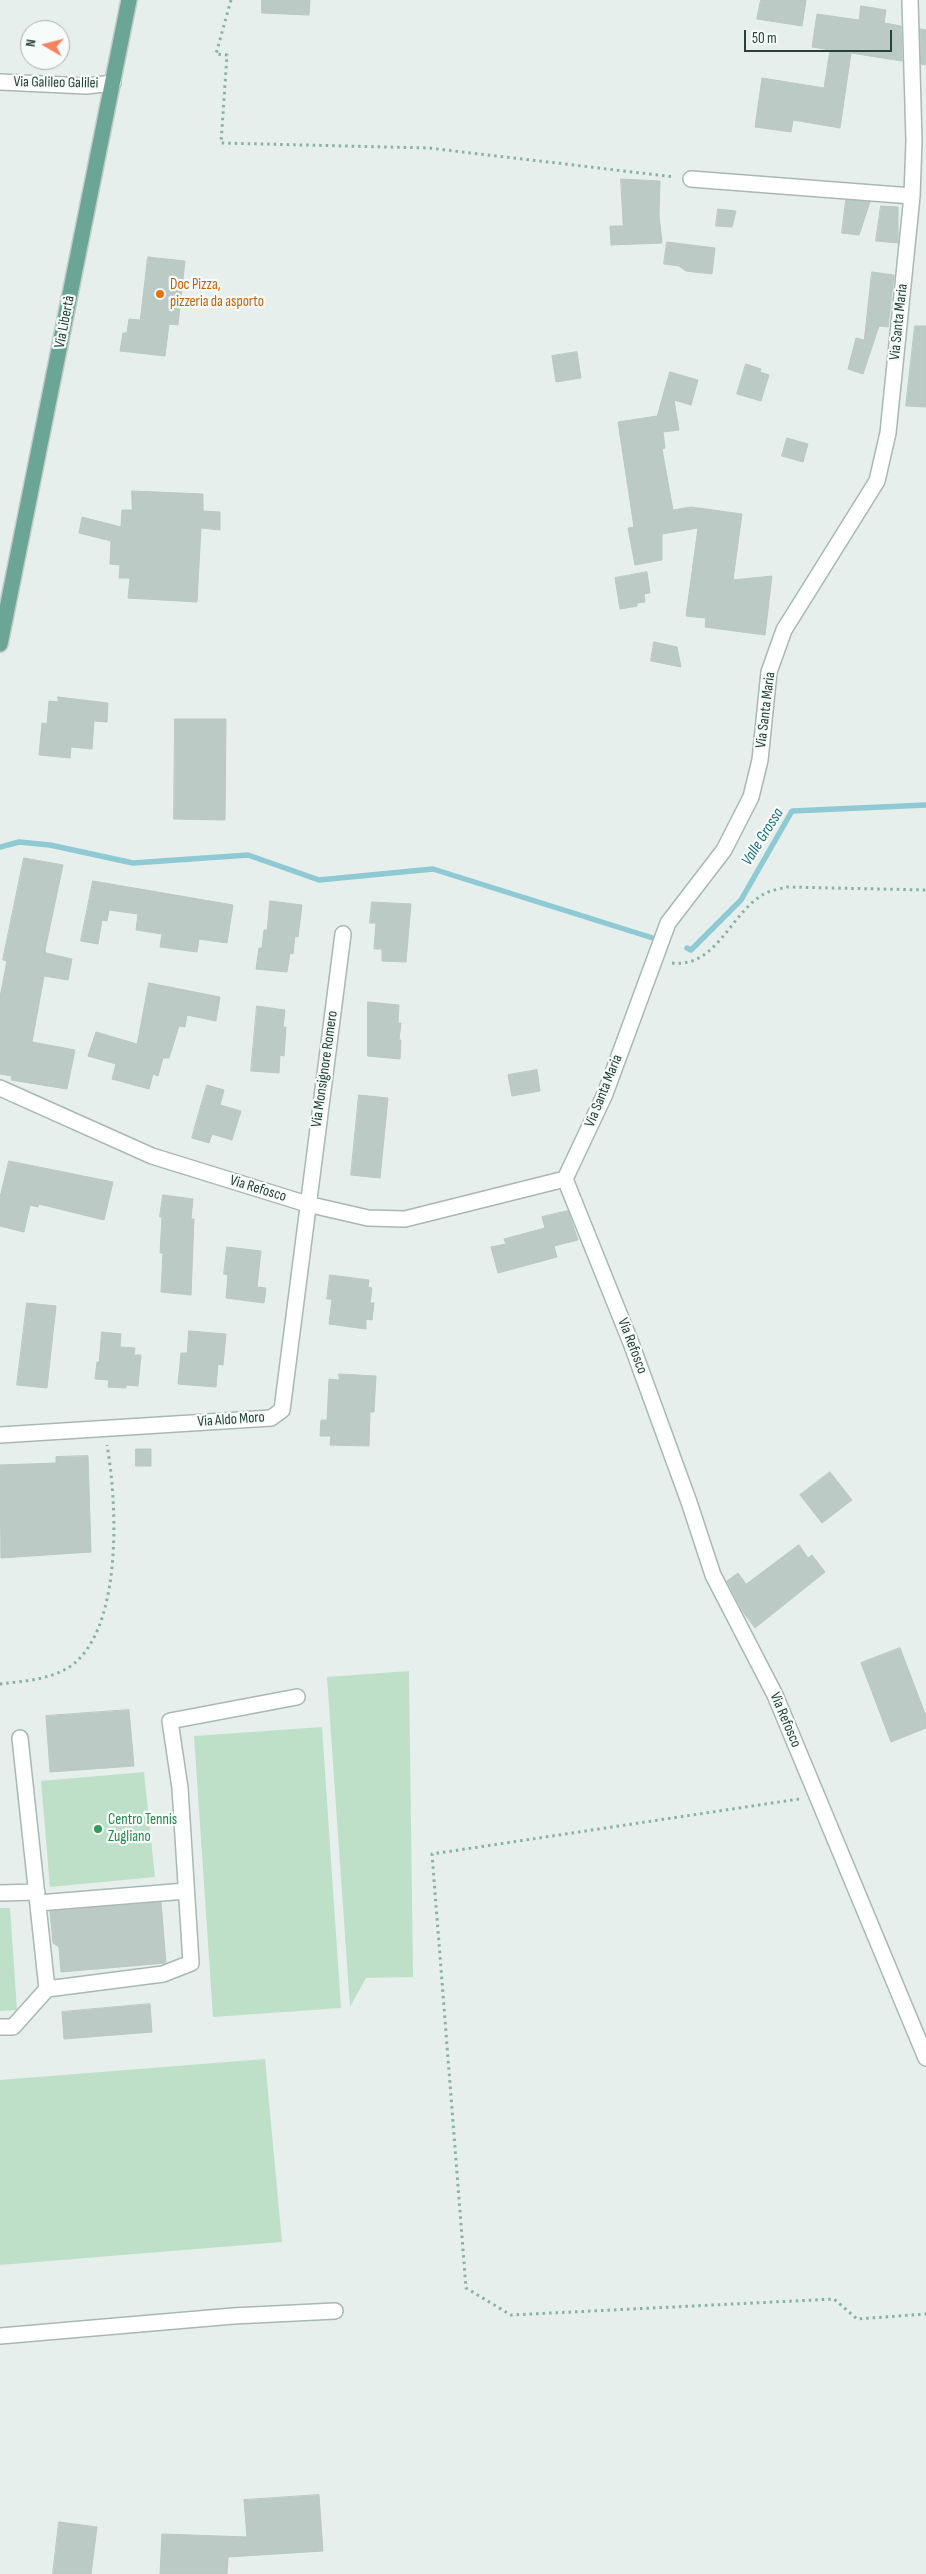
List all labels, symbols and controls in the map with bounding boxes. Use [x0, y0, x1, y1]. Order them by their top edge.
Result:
north arrow [20, 20, 70, 70]
scale bar [746, 20, 894, 52]
text: 50 m [752, 29, 777, 48]
text: N [22, 38, 40, 48]
street label: Via Galileo Galilei [13, 73, 99, 93]
place label: Doc Pizza, pizzeria da asporto [170, 276, 264, 311]
street label: Via Santa Maria [886, 283, 912, 361]
marker: Doc Pizza, pizzeria da asporto [154, 288, 166, 300]
street label: Via Libertà [51, 294, 79, 350]
street label: Via Santa Maria [752, 671, 780, 749]
water label: Valle Grossa [738, 805, 788, 869]
street label: Via Monsignore Romero [308, 1010, 342, 1128]
street label: Via Santa Maria [581, 1052, 627, 1130]
street label: Via Refosco [228, 1172, 288, 1206]
street label: Via Refosco [613, 1316, 651, 1376]
street label: Via Aldo Moro [197, 1409, 265, 1431]
street label: Via Refosco [765, 1690, 805, 1750]
place label: Centro Tennis Zugliano [108, 1811, 177, 1846]
marker: Centro Tennis Zugliano [92, 1823, 104, 1835]

